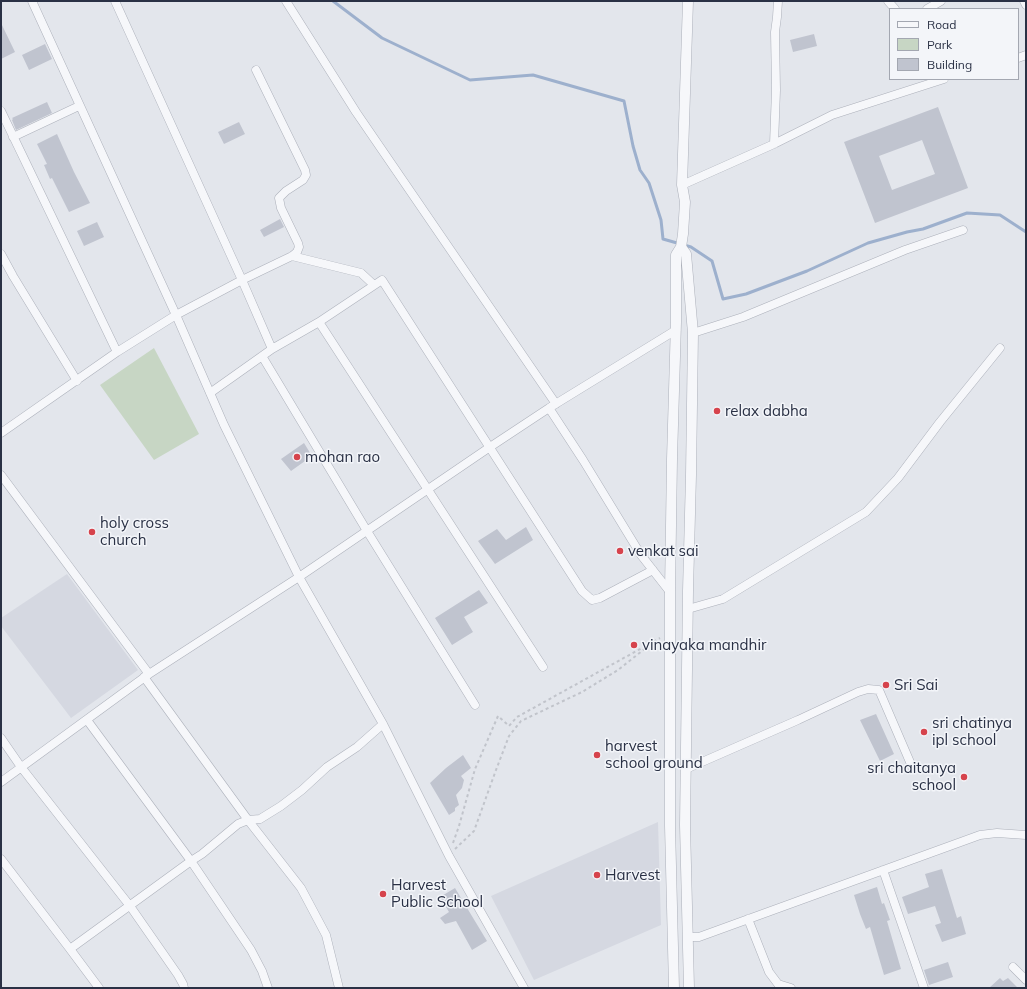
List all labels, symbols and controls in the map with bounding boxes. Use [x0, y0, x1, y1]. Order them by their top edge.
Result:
legend [889, 8, 1019, 80]
text: Road [927, 17, 956, 32]
text: Park [927, 37, 952, 52]
text: Building [927, 57, 972, 72]
place label: relax dabha [725, 402, 808, 420]
marker: relax dabha [712, 406, 722, 416]
place label: mohan rao [305, 448, 380, 466]
marker: mohan rao [292, 452, 302, 462]
place label: holy cross church [100, 514, 169, 549]
marker: holy cross church [87, 527, 97, 537]
place label: venkat sai [628, 542, 699, 560]
marker: venkat sai [615, 546, 625, 556]
place label: vinayaka mandhir [642, 636, 766, 654]
marker: vinayaka mandhir [629, 640, 639, 650]
place label: Sri Sai [894, 676, 938, 694]
marker: Sri Sai [881, 680, 891, 690]
place label: sri chatinya ipl school [932, 714, 1012, 749]
marker: sri chatinya ipl school [919, 727, 929, 737]
place label: harvest school ground [605, 737, 703, 772]
marker: harvest school ground [592, 750, 602, 760]
place label: sri chaitanya school [867, 759, 956, 794]
marker: sri chaitanya school [959, 772, 969, 782]
place label: Harvest [605, 866, 660, 884]
marker: Harvest [592, 870, 602, 880]
place label: Harvest Public School [391, 876, 483, 911]
marker: Harvest Public School [378, 889, 388, 899]

